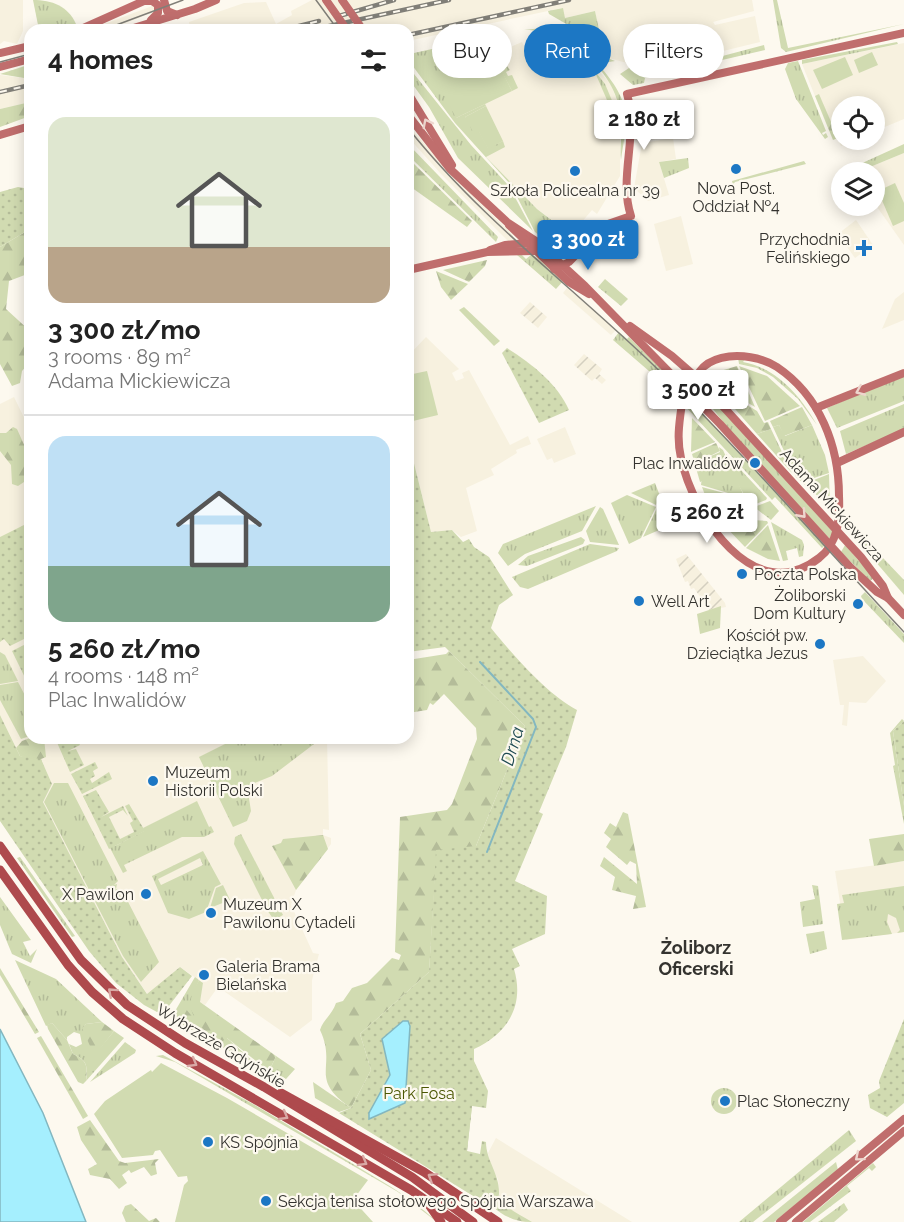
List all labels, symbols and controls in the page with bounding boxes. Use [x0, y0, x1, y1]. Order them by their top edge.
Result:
chip: Buy [432, 24, 512, 78]
chip: Rent [524, 24, 611, 78]
chip: Filters [623, 24, 724, 78]
icon: filters [357, 44, 390, 77]
text: 4 homes [48, 45, 153, 75]
map controls [831, 96, 885, 216]
button: locate [831, 96, 885, 150]
pin: 2 180 zł [582, 100, 706, 151]
text: 2 180 zł [608, 107, 680, 131]
one-way arrow [422, 118, 434, 129]
icon: home [165, 156, 273, 264]
marker: Nova Post. Oddział №4 [729, 162, 743, 176]
button: layers [831, 162, 885, 216]
marker: Szkoła Policealna nr 39 [568, 164, 582, 178]
place label: Nova Post. Oddział №4 [692, 179, 780, 216]
place label: Szkoła Policealna nr 39 [490, 181, 660, 200]
pin: 3 300 zł [526, 220, 650, 271]
text: 3 300 zł [551, 227, 625, 251]
place label: Przychodnia Felińskiego [759, 230, 850, 267]
marker: Przychodnia Felińskiego [855, 239, 873, 257]
text: 3 300 zł/mo [48, 315, 200, 345]
text: 3 rooms · 89 m² [48, 345, 191, 369]
text: Adama Mickiewicza [48, 369, 231, 393]
pin: 3 500 zł [636, 370, 760, 421]
text: 3 500 zł [661, 377, 735, 401]
one-way arrow [855, 384, 866, 396]
street label: Adama Mickiewicza [776, 444, 888, 566]
place label: Plac Inwalidów [632, 454, 743, 473]
marker: Plac Inwalidów [748, 456, 762, 470]
icon: home [165, 475, 273, 583]
pin: 5 260 zł [645, 493, 769, 544]
text: 5 260 zł [670, 500, 744, 524]
one-way arrow [794, 507, 805, 518]
place label: Poczta Polska [754, 565, 857, 584]
marker: Poczta Polska [735, 567, 749, 581]
place label: Żoliborski Dom Kultury [753, 585, 846, 623]
place label: Well Art [651, 592, 710, 611]
marker: Well Art [632, 594, 646, 608]
marker: Żoliborski Dom Kultury [851, 597, 865, 611]
place label: Kościół pw. Dzieciątka Jezus [687, 626, 808, 663]
text: 5 260 zł/mo [48, 634, 200, 664]
marker: Kościół pw. Dzieciątka Jezus [813, 637, 827, 651]
text: 4 rooms · 148 m² [48, 664, 199, 688]
text: Plac Inwalidów [48, 688, 186, 712]
water label: Drna [496, 724, 528, 768]
place label: Muzeum Historii Polski [165, 763, 263, 800]
marker: Muzeum Historii Polski [146, 774, 160, 788]
place label: X Pawilon [62, 885, 134, 904]
marker: X Pawilon [139, 887, 153, 901]
place label: Muzeum X Pawilonu Cytadeli [223, 895, 356, 932]
marker: Muzeum X Pawilonu Cytadeli [204, 906, 218, 920]
district label: Żoliborz Oficerski [658, 937, 734, 979]
place label: Galeria Brama Bielańska [216, 957, 320, 994]
marker: Galeria Brama Bielańska [197, 968, 211, 982]
one-way arrow [108, 988, 119, 999]
street label: Wybrzeże Gdyńskie [153, 1000, 289, 1092]
one-way arrow [187, 1056, 197, 1067]
park label: Park Fosa [383, 1084, 455, 1103]
place label: Plac Słoneczny [737, 1092, 850, 1111]
marker: Plac Słoneczny [718, 1094, 732, 1108]
one-way arrow [278, 1109, 288, 1120]
place label: KS Spójnia [220, 1133, 298, 1152]
marker: KS Spójnia [201, 1135, 215, 1149]
one-way arrow [855, 1150, 866, 1161]
one-way arrow [357, 1154, 367, 1166]
one-way arrow [428, 1173, 438, 1185]
place label: Sekcja tenisa stołowego Spójnia Warszawa [278, 1192, 594, 1211]
marker: Sekcja tenisa stołowego Spójnia Warszawa [259, 1194, 273, 1208]

